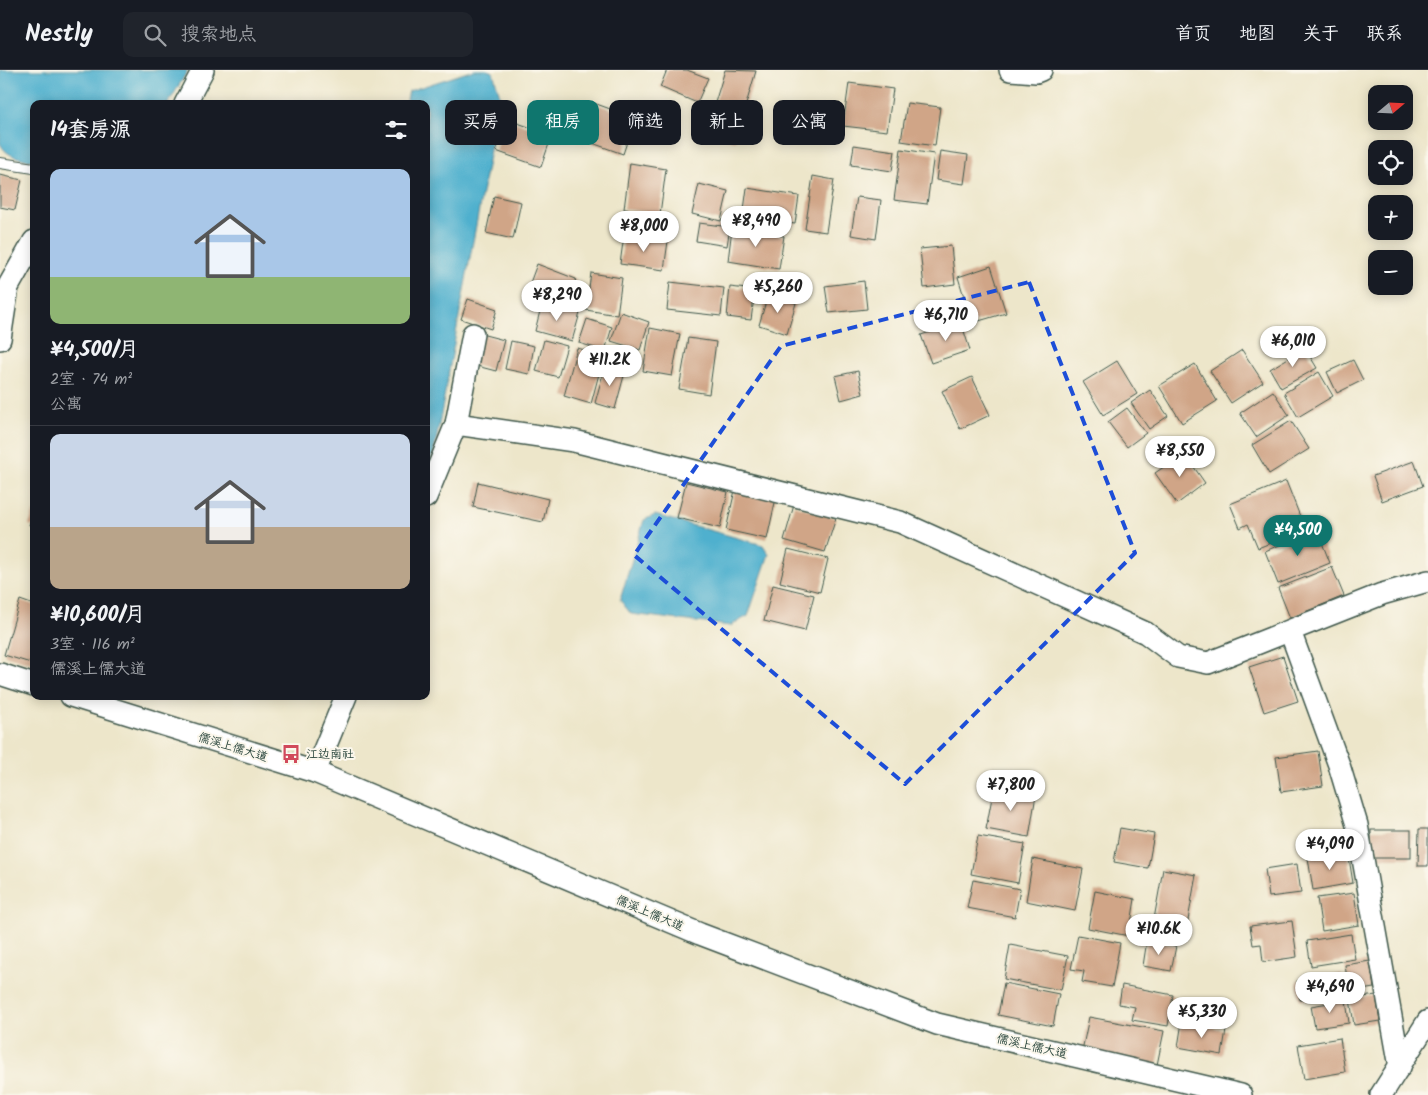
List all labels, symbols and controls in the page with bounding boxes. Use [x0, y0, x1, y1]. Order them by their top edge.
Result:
search box [123, 12, 473, 57]
text: Nestly [25, 15, 93, 54]
text: 搜索地点 [181, 20, 257, 50]
text: 首页 [1175, 20, 1211, 49]
text: 地图 [1239, 20, 1275, 49]
text: 关于 [1303, 20, 1339, 49]
text: 联系 [1367, 20, 1403, 49]
icon: search [141, 21, 169, 49]
north arrow [1368, 85, 1412, 130]
map controls [1368, 85, 1413, 295]
chip: 买房 [445, 100, 517, 145]
chip: 租房 [527, 100, 599, 145]
chip: 筛选 [609, 100, 681, 145]
chip: 新上 [691, 100, 763, 145]
chip: 公寓 [773, 100, 845, 145]
text: 14套房源 [50, 114, 131, 147]
icon: filters [382, 116, 410, 144]
button: locate [1368, 140, 1413, 185]
button: + [1368, 195, 1413, 240]
icon: home [185, 201, 275, 291]
pin: ¥8,490 [715, 206, 797, 248]
text: ¥8,490 [732, 209, 780, 234]
pin: ¥8,000 [603, 210, 685, 253]
text: ¥8,000 [620, 214, 668, 239]
button: − [1368, 250, 1413, 295]
pin: ¥5,260 [737, 272, 819, 314]
text: ¥5,260 [754, 275, 802, 300]
pin: ¥8,290 [516, 280, 598, 322]
text: ¥8,290 [532, 283, 582, 308]
pin: ¥6,710 [905, 300, 987, 342]
text: ¥6,710 [924, 303, 968, 328]
pin: ¥6,010 [1252, 326, 1334, 368]
text: ¥6,010 [1271, 329, 1315, 354]
text: ¥4,500/月 [50, 334, 139, 367]
pin: ¥11.2K [569, 344, 651, 387]
text: ¥11.2K [589, 348, 631, 373]
text: 2室 · 74 m² [50, 367, 132, 392]
text: 公寓 [50, 392, 82, 417]
pin: ¥8,550 [1139, 436, 1221, 478]
text: ¥8,550 [1156, 439, 1204, 464]
icon: home [185, 467, 275, 557]
pin: ¥4,500 [1257, 514, 1339, 557]
text: ¥4,500 [1274, 518, 1322, 543]
text: ¥10,600/月 [50, 599, 145, 632]
text: 3室 · 116 m² [50, 632, 135, 657]
text: 儒溪上儒大道 [50, 657, 146, 682]
street label: 儒溪上儒大道 [196, 728, 270, 767]
bus stop icon: 江边南社 [280, 743, 302, 765]
place label: 江边南社 [306, 745, 354, 764]
pin: ¥7,800 [970, 770, 1052, 812]
text: ¥7,800 [987, 773, 1035, 798]
pin: ¥4,090 [1289, 828, 1371, 871]
text: ¥4,090 [1306, 832, 1354, 857]
street label: 儒溪上儒大道 [613, 891, 687, 936]
pin: ¥10.6K [1118, 914, 1200, 956]
text: ¥10.6K [1137, 917, 1181, 942]
pin: ¥4,690 [1289, 972, 1371, 1014]
text: ¥4,690 [1306, 975, 1354, 1000]
pin: ¥5,330 [1161, 996, 1243, 1039]
text: ¥5,330 [1178, 1000, 1226, 1025]
street label: 儒溪上儒大道 [995, 1029, 1069, 1064]

